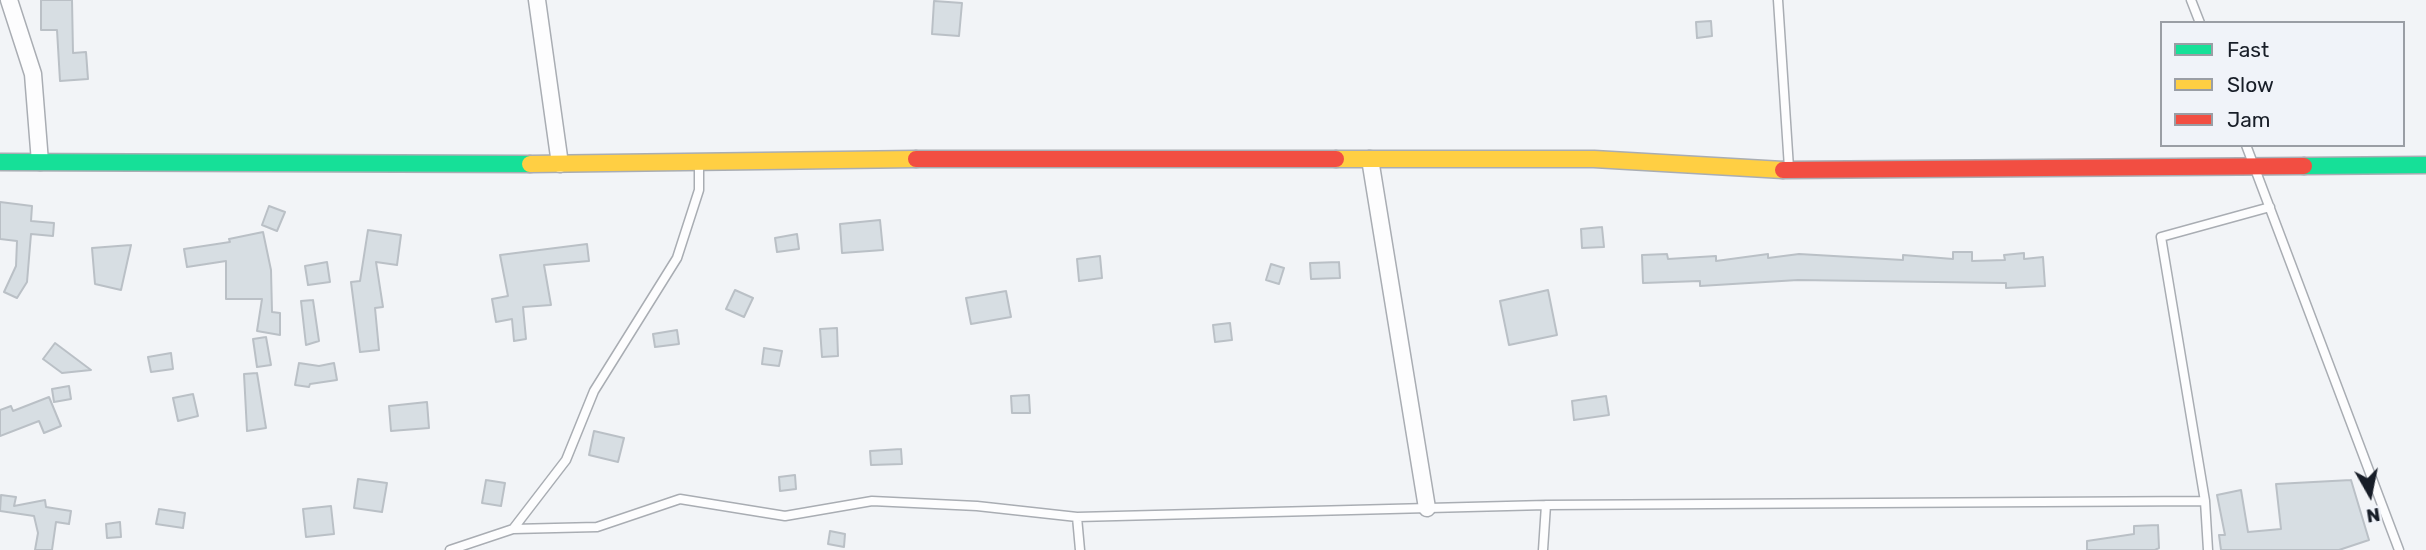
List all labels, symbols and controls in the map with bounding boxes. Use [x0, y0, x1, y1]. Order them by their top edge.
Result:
legend [2160, 21, 2405, 147]
text: Fast [2227, 37, 2269, 62]
text: Slow [2227, 72, 2274, 97]
text: Jam [2227, 107, 2271, 132]
north arrow [2335, 459, 2405, 529]
text: N [2365, 503, 2382, 528]

